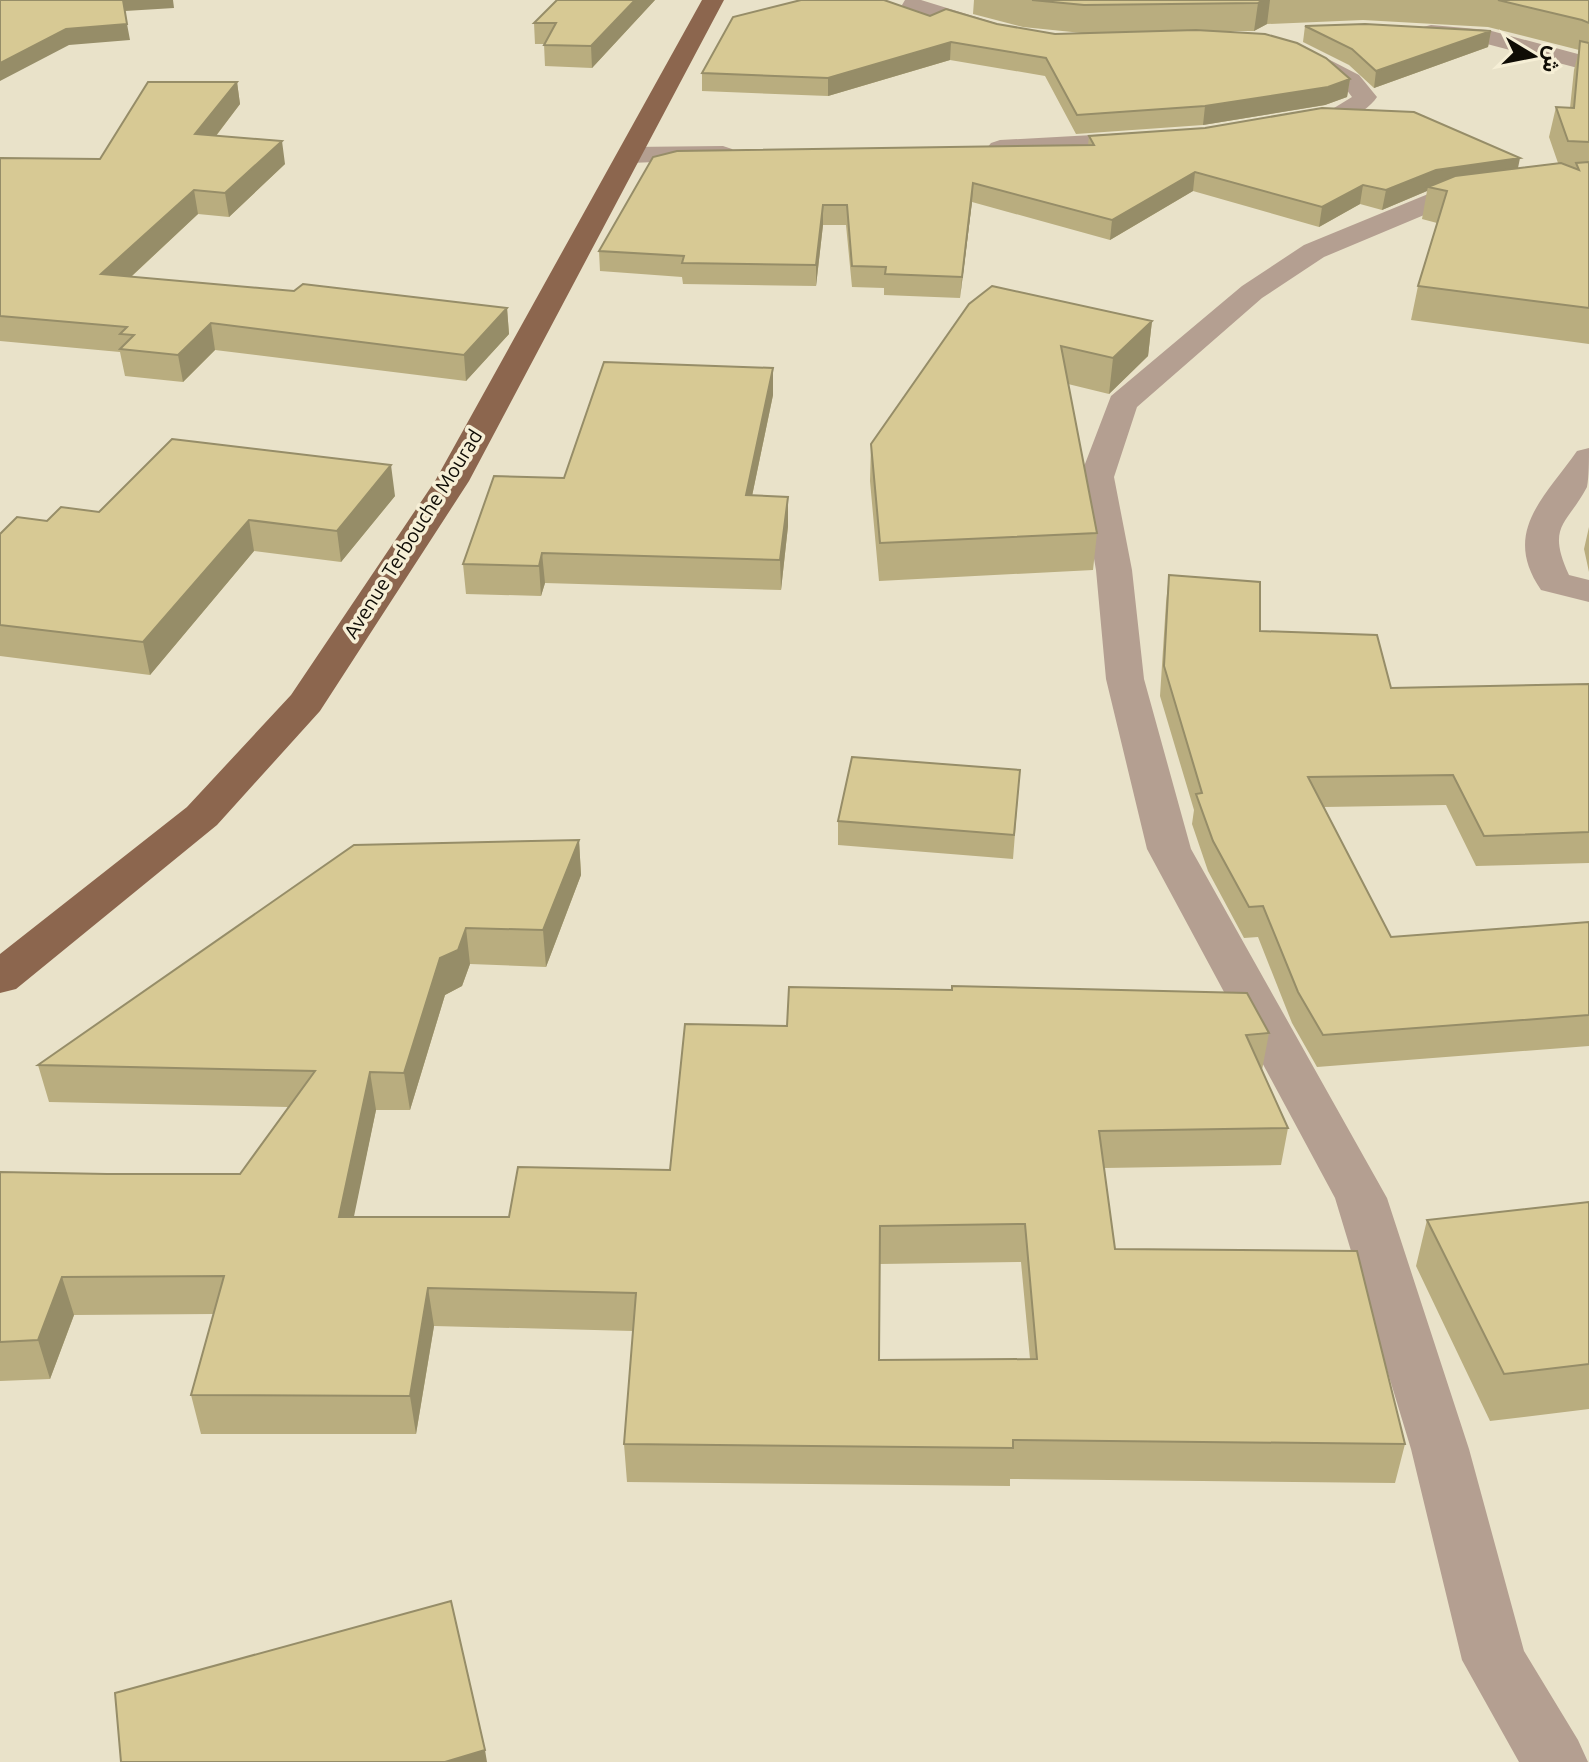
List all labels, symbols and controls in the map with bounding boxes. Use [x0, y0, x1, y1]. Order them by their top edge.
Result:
north arrow [1493, 16, 1573, 96]
text: ش [1537, 44, 1568, 75]
street label: Avenue Terbouche Mourad [339, 425, 486, 642]

